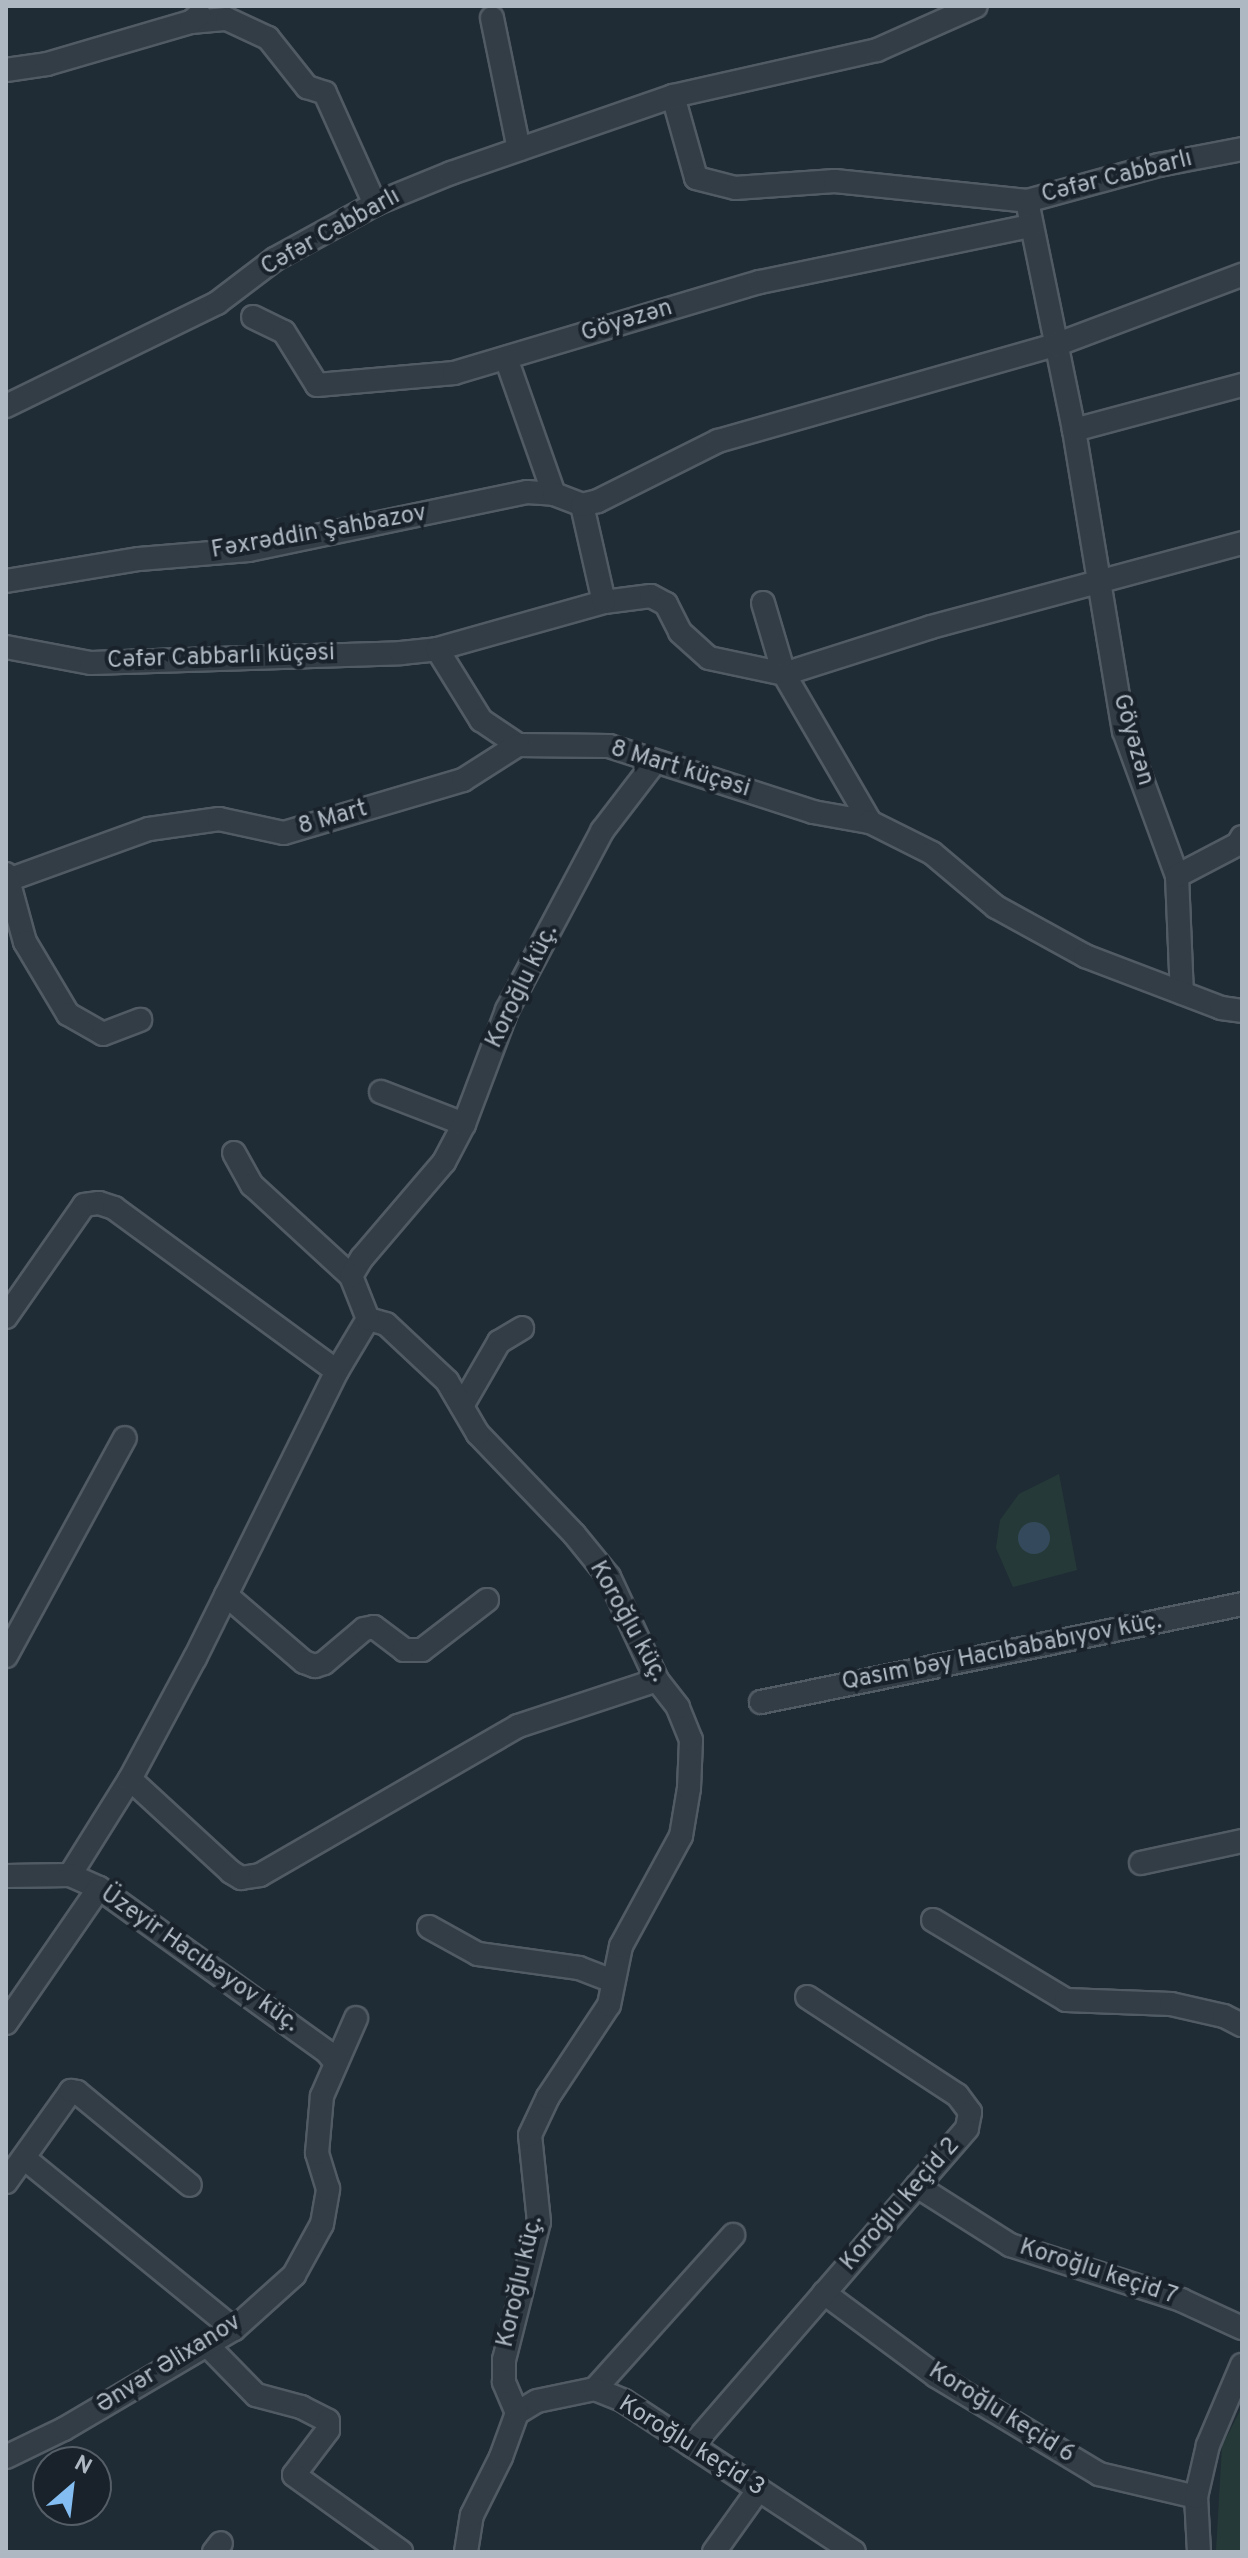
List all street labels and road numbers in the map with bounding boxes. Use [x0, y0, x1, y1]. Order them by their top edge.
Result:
street label: Cəfər Cabbarlı [1039, 145, 1195, 211]
street label: Cəfər Cabbarlı [257, 183, 405, 283]
street label: Göyəzən [578, 295, 676, 349]
street label: Fəxrəddin Şahbazov [209, 500, 429, 566]
street label: Cəfər Cabbarlı küçəsi [107, 640, 335, 676]
street label: Göyəzən [1105, 691, 1159, 789]
street label: 8 Mart küçəsi [607, 735, 753, 805]
street label: 8 Mart [295, 795, 371, 843]
street label: Koroğlu küç. [481, 921, 565, 1053]
street label: Koroğlu küç. [582, 1557, 672, 1687]
street label: Qasım bəy Hacıbababıyov küç. [840, 1608, 1164, 1698]
street label: Üzeyir Hacıbəyov küç. [94, 1881, 304, 2039]
street label: Koroğlu keçid 2 [835, 2132, 967, 2278]
street label: Koroğlu küç. [492, 2214, 550, 2350]
street label: Koroğlu keçid 7 [1015, 2234, 1181, 2312]
street label: Ənvər Əlixanov [91, 2309, 247, 2421]
street label: Koroğlu keçid 6 [923, 2358, 1079, 2470]
street label: Koroğlu keçid 3 [613, 2391, 769, 2503]

